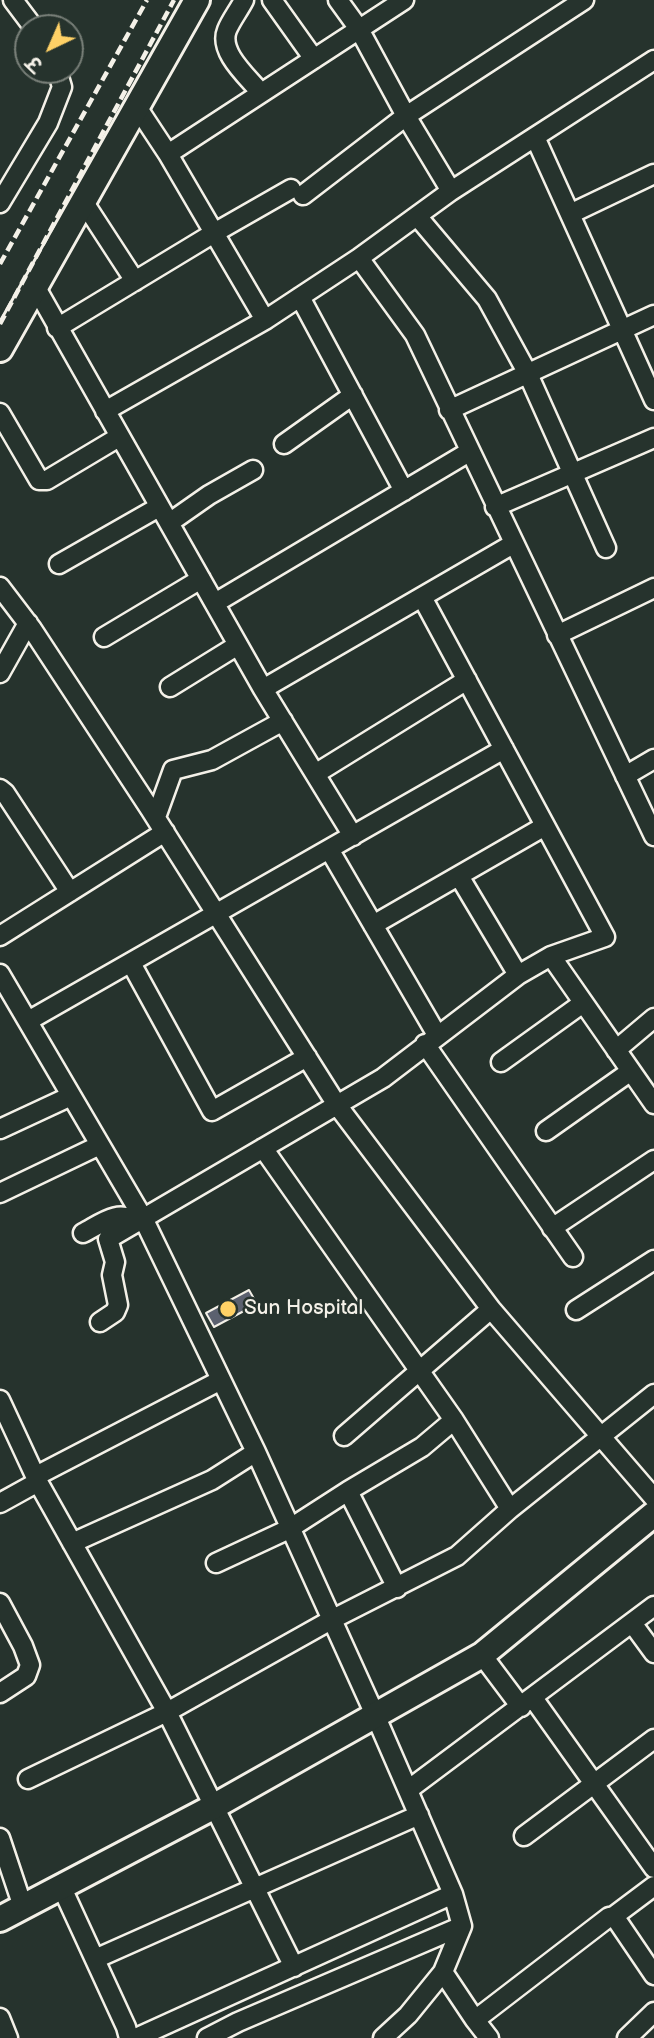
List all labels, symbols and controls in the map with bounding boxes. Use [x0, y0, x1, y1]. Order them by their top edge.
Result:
north arrow [14, 14, 84, 84]
text: उ [23, 50, 48, 76]
place label: Sun Hospital [244, 1296, 363, 1322]
marker: Sun Hospital [218, 1299, 238, 1319]

